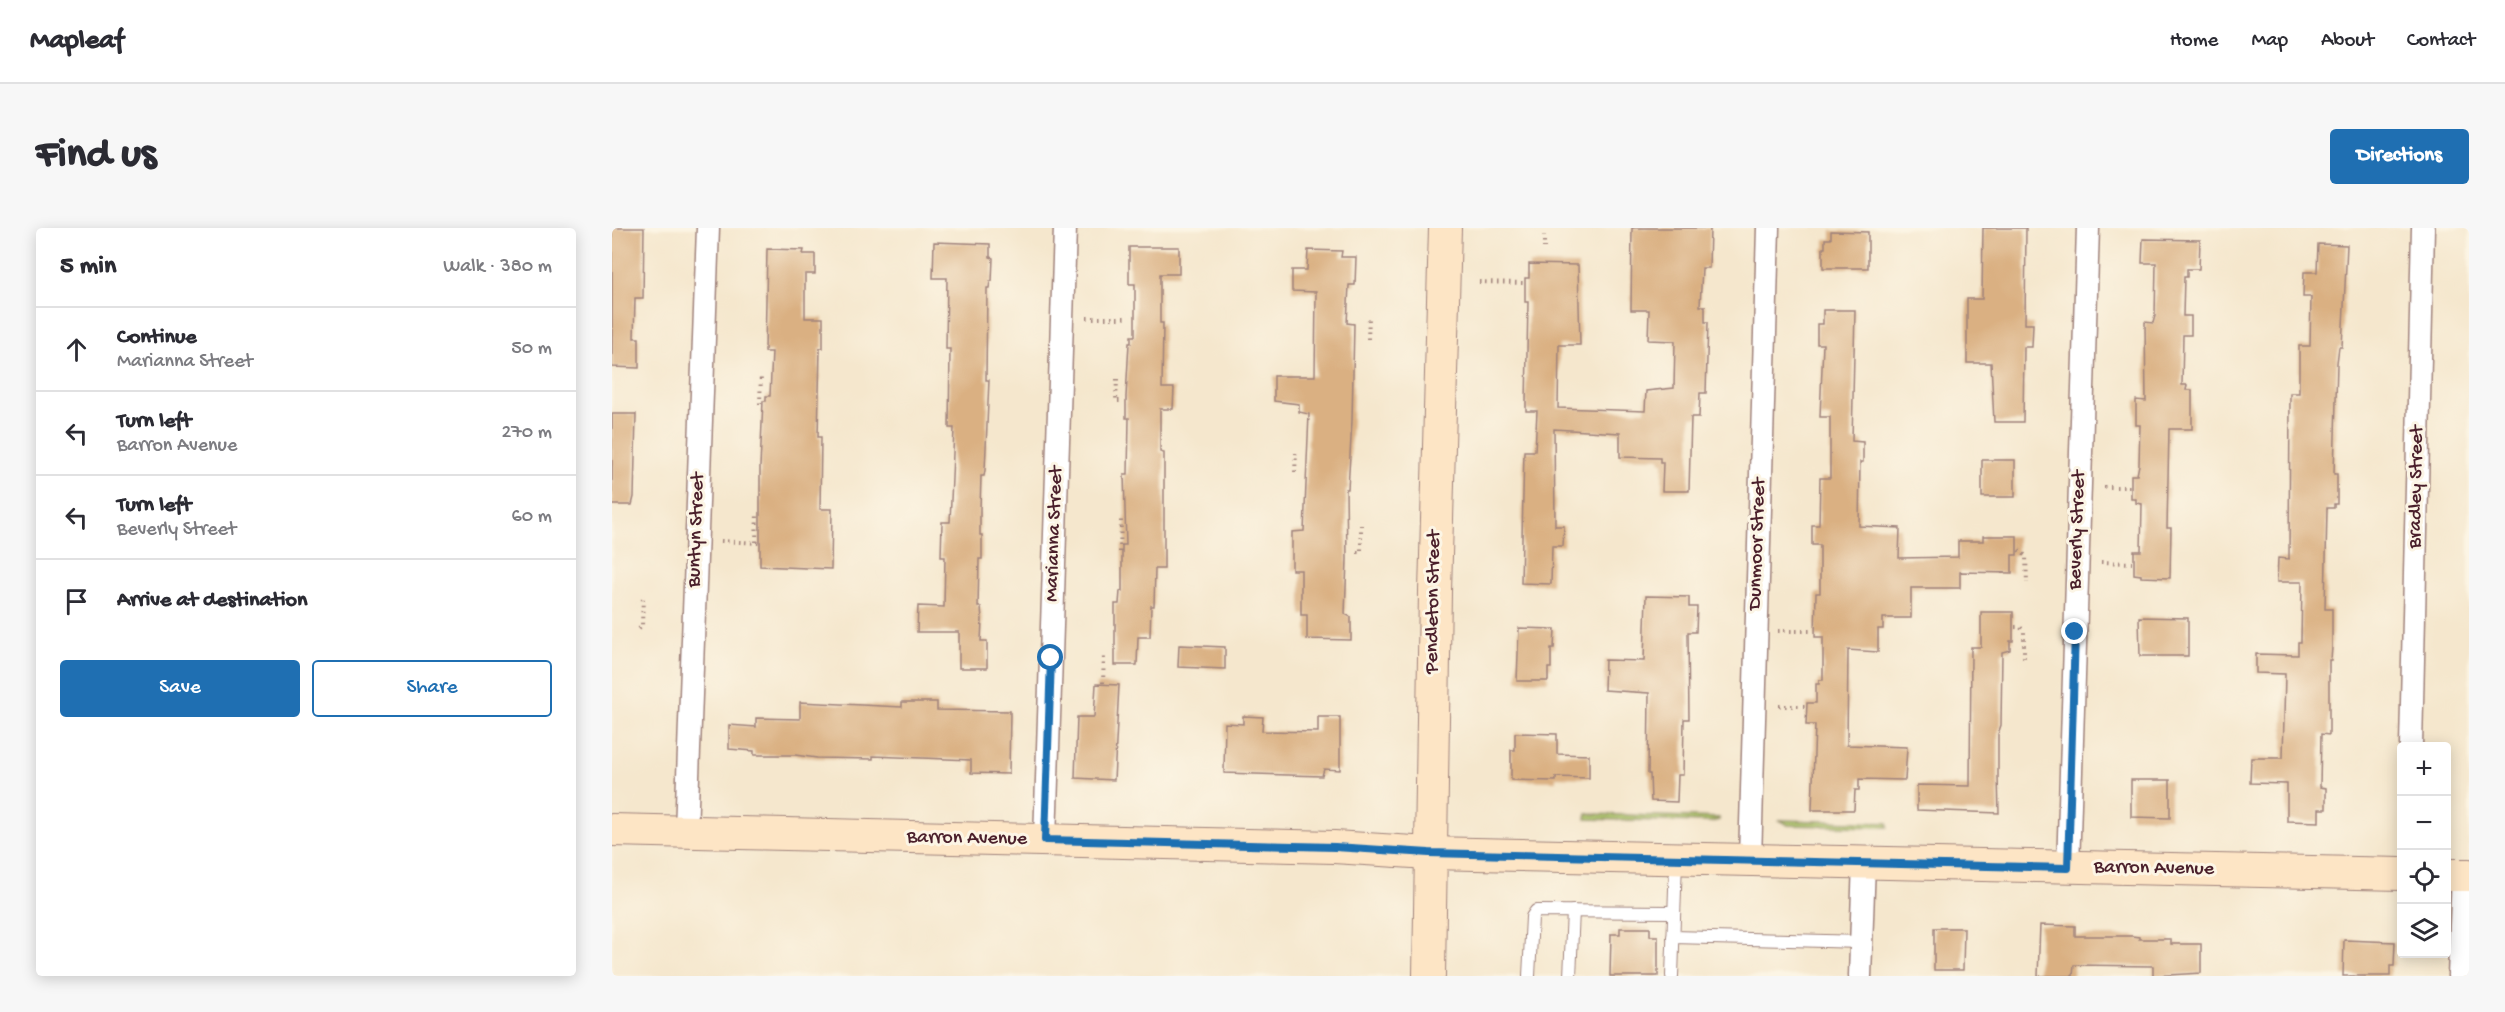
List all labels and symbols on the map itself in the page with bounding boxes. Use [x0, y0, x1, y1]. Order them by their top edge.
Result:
street label: Bradley Street [2404, 424, 2430, 550]
street label: Marianna Street [1041, 464, 1069, 602]
street label: Beverly Street [2064, 468, 2092, 591]
street label: Buntyn Street [683, 470, 711, 589]
street label: Dunmoor Street [1744, 476, 1772, 612]
street label: Pendleton Street [1421, 528, 1447, 675]
route end [2061, 618, 2087, 644]
route start [1037, 644, 1063, 670]
street label: Barron Avenue [906, 826, 1028, 852]
street label: Barron Avenue [2093, 856, 2215, 882]

